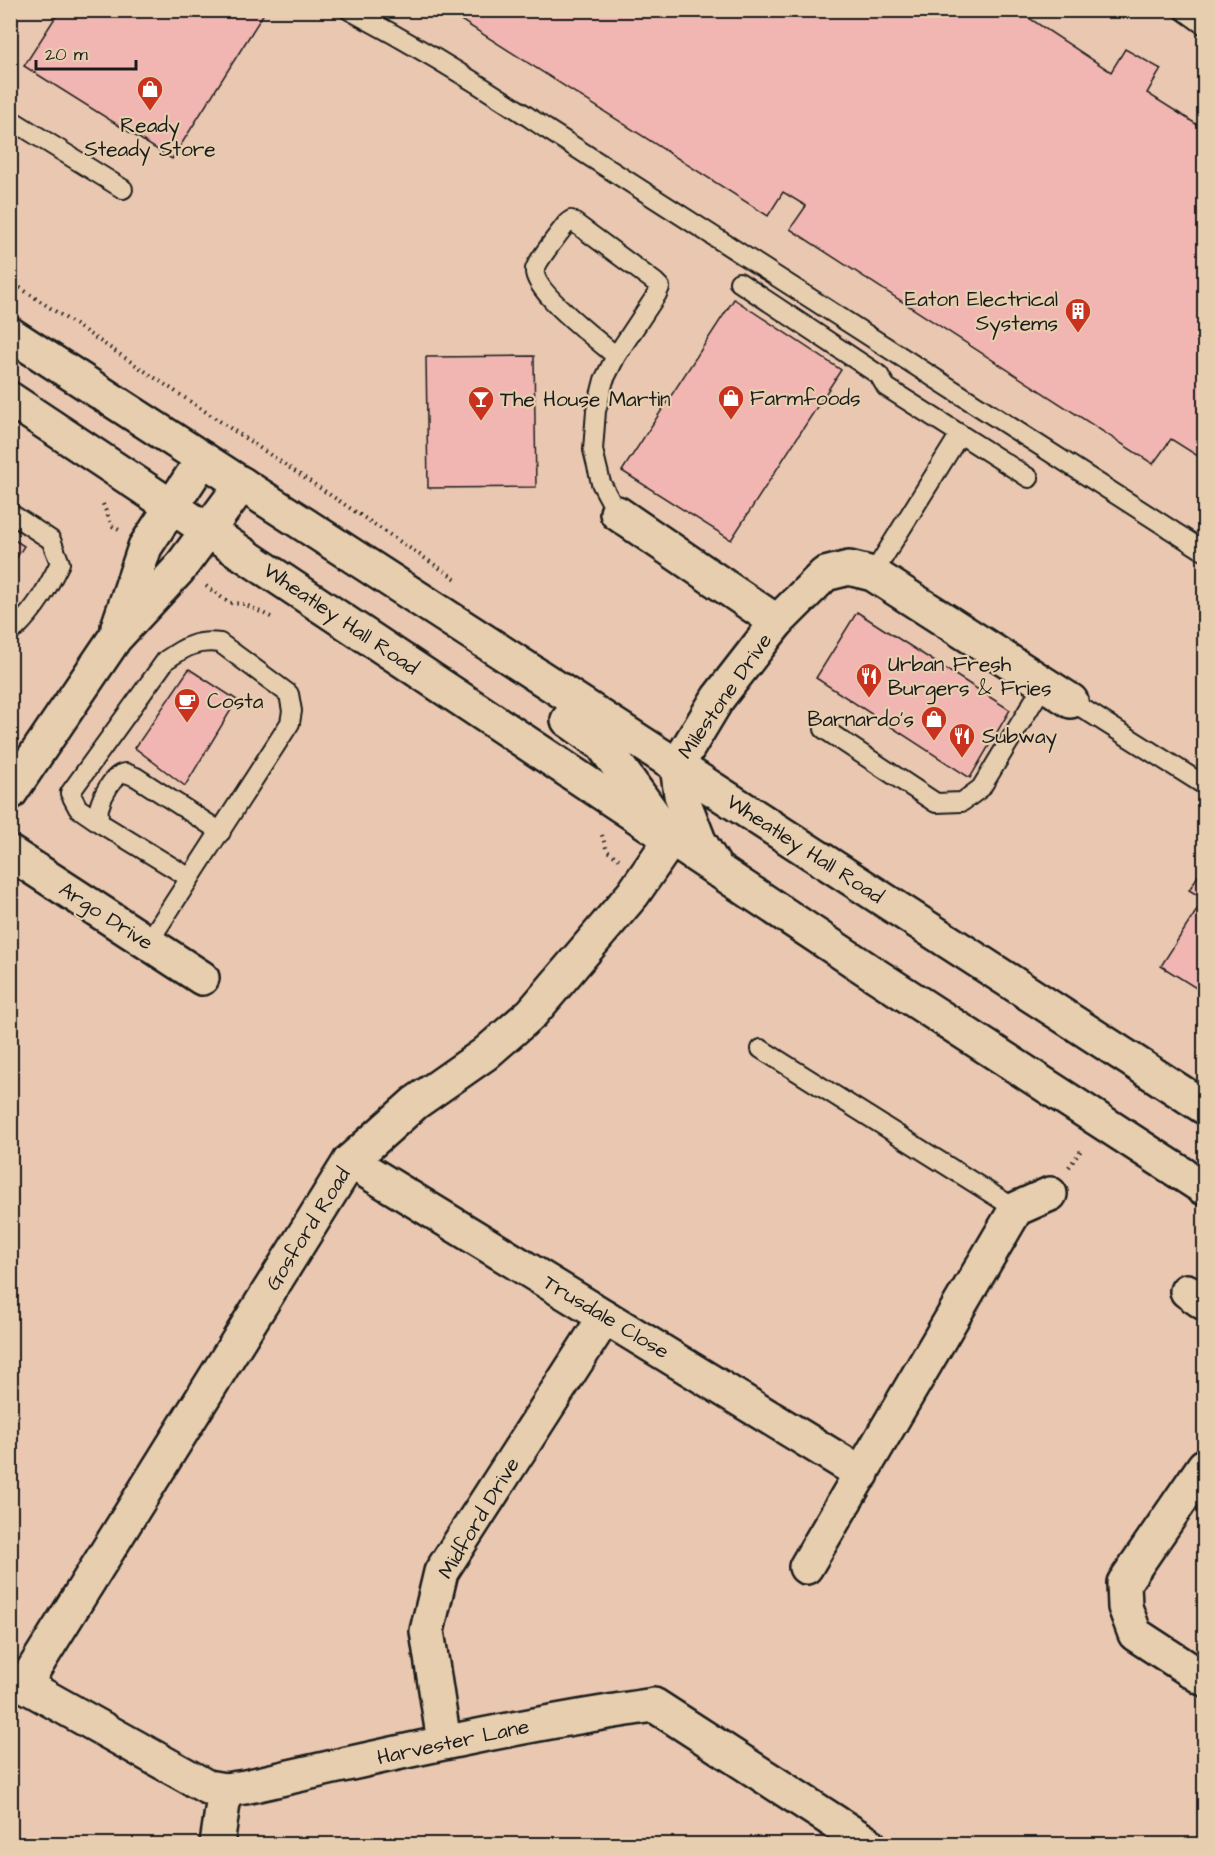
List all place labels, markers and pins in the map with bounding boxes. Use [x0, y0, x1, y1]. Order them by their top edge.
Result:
shop icon: Ready Steady Store [135, 74, 165, 112]
place label: Ready Steady Store [84, 111, 216, 166]
place label: Eaton Electrical Systems [905, 285, 1058, 340]
building icon: Eaton Electrical Systems [1063, 296, 1093, 334]
shop icon: Farmfoods [716, 383, 746, 421]
bar icon: The House Martin [466, 384, 496, 422]
place label: Farmfoods [750, 384, 861, 413]
place label: The House Martin [500, 385, 671, 414]
place label: Urban Fresh Burgers & Fries [888, 650, 1052, 705]
restaurant icon: Urban Fresh Burgers & Fries [854, 661, 884, 699]
cafe icon: Costa [172, 686, 202, 724]
place label: Costa [207, 687, 264, 716]
shop icon: Barnardo's [919, 704, 949, 742]
place label: Barnardo's [808, 705, 914, 734]
restaurant icon: Subway [947, 721, 977, 759]
place label: Subway [982, 722, 1058, 753]

